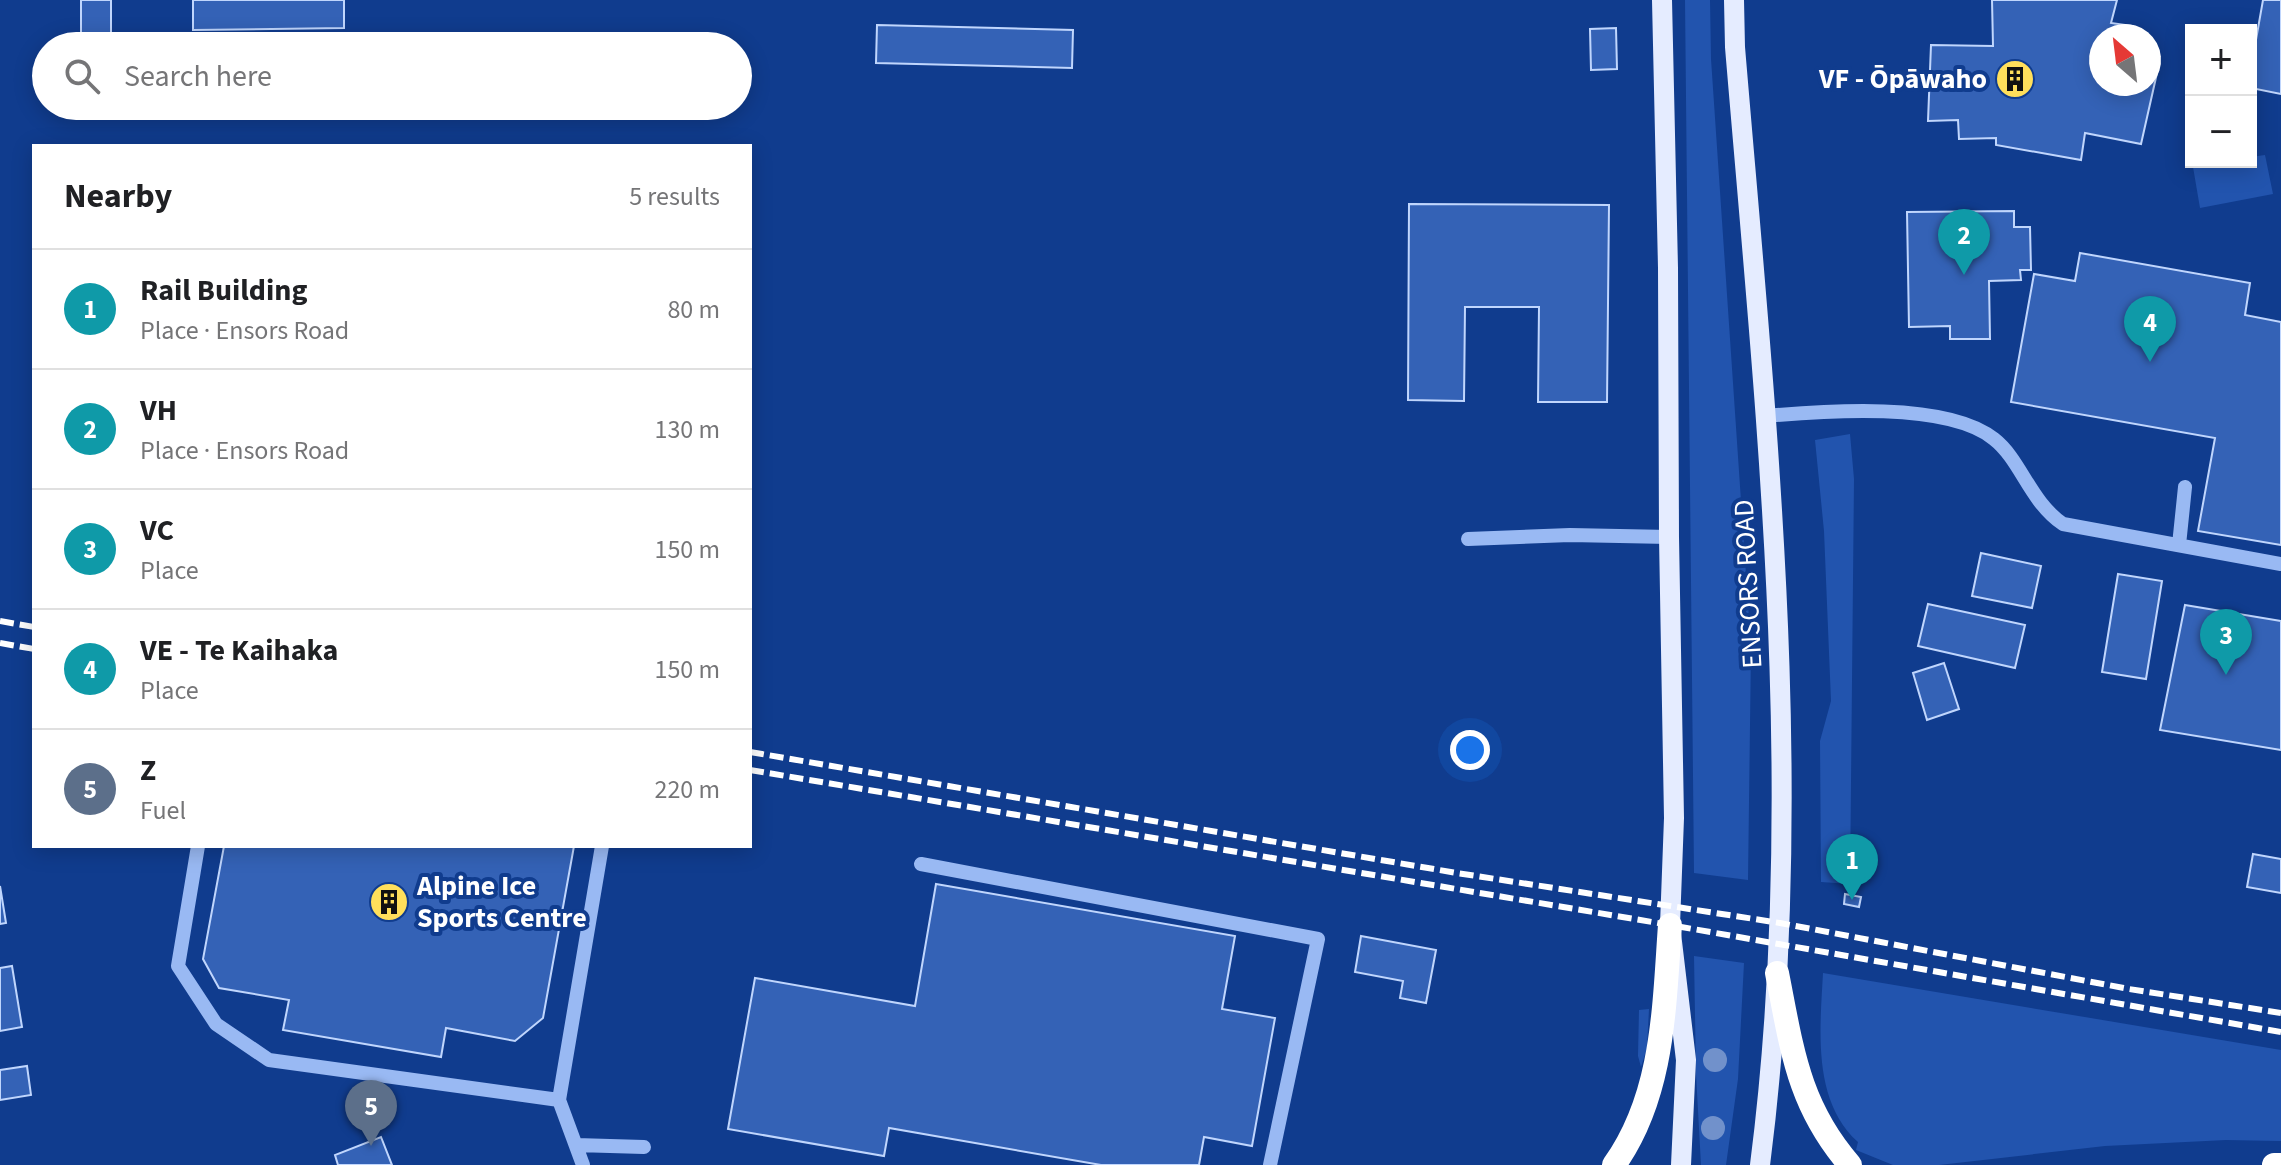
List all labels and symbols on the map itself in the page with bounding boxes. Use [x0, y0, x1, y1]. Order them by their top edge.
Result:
north arrow [2089, 24, 2161, 96]
building icon: VF - Ōpāwaho [1994, 58, 2036, 100]
place label: VF - Ōpāwaho [1818, 59, 1987, 99]
pin: 2 [1938, 209, 1990, 275]
pin: 4 [2124, 296, 2176, 362]
street label: ENSORS ROAD [1724, 498, 1772, 670]
pin: 3 [2200, 609, 2252, 675]
your location [1450, 730, 1490, 770]
pin: 1 [1826, 834, 1878, 900]
place label: Alpine Ice Sports Centre [416, 866, 587, 938]
building icon: Alpine Ice Sports Centre [368, 881, 410, 923]
pin: 5 [345, 1080, 397, 1146]

